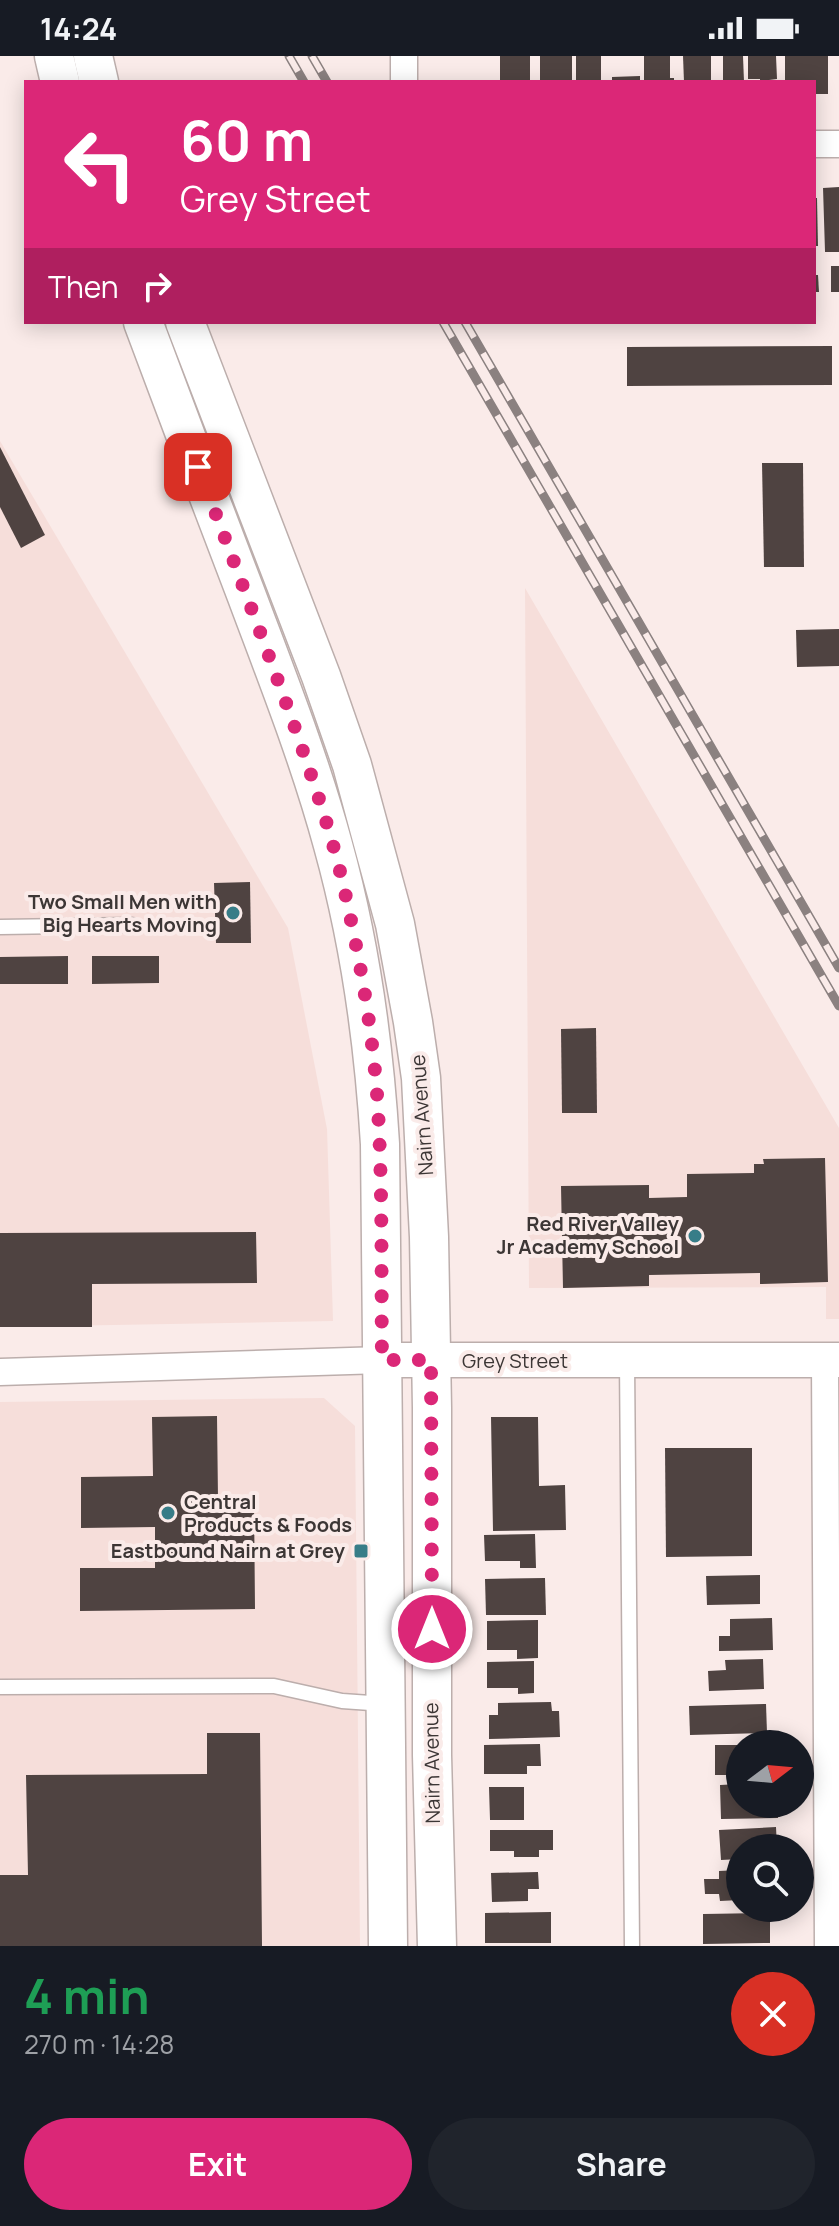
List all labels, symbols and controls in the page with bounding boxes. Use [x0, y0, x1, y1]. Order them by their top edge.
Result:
text: 14:24 [40, 8, 117, 49]
text: 60 m [180, 101, 313, 178]
icon: left [48, 112, 152, 216]
text: Grey Street [180, 174, 371, 223]
icon: right [135, 264, 179, 308]
text: Then [48, 266, 119, 307]
pin [164, 433, 232, 501]
icon: arrive [176, 445, 220, 489]
place label: Two Small Men with Big Hearts Moving [28, 888, 217, 938]
marker: Two Small Men with Big Hearts Moving [224, 904, 242, 922]
street label: Nairn Avenue [404, 1054, 439, 1176]
place label: Red River Valley Jr Academy School [496, 1210, 680, 1260]
marker: Red River Valley Jr Academy School [686, 1227, 704, 1245]
street label: Grey Street [462, 1347, 568, 1374]
place label: Central Products & Foods [184, 1488, 352, 1538]
marker: Central Products & Foods [159, 1504, 177, 1522]
place label: Eastbound Nairn at Grey [111, 1537, 346, 1564]
marker: Eastbound Nairn at Grey [352, 1542, 370, 1560]
position arrow [390, 1587, 474, 1671]
street label: Nairn Avenue [417, 1702, 446, 1824]
north arrow [726, 1730, 814, 1818]
map controls [726, 1730, 814, 1922]
button: search [726, 1834, 814, 1922]
text: 4 min [24, 1963, 149, 2028]
button: close [731, 1972, 815, 2056]
text: 270 m · 14:28 [24, 2026, 174, 2062]
button: Exit [24, 2118, 412, 2210]
button: Share [428, 2118, 815, 2210]

